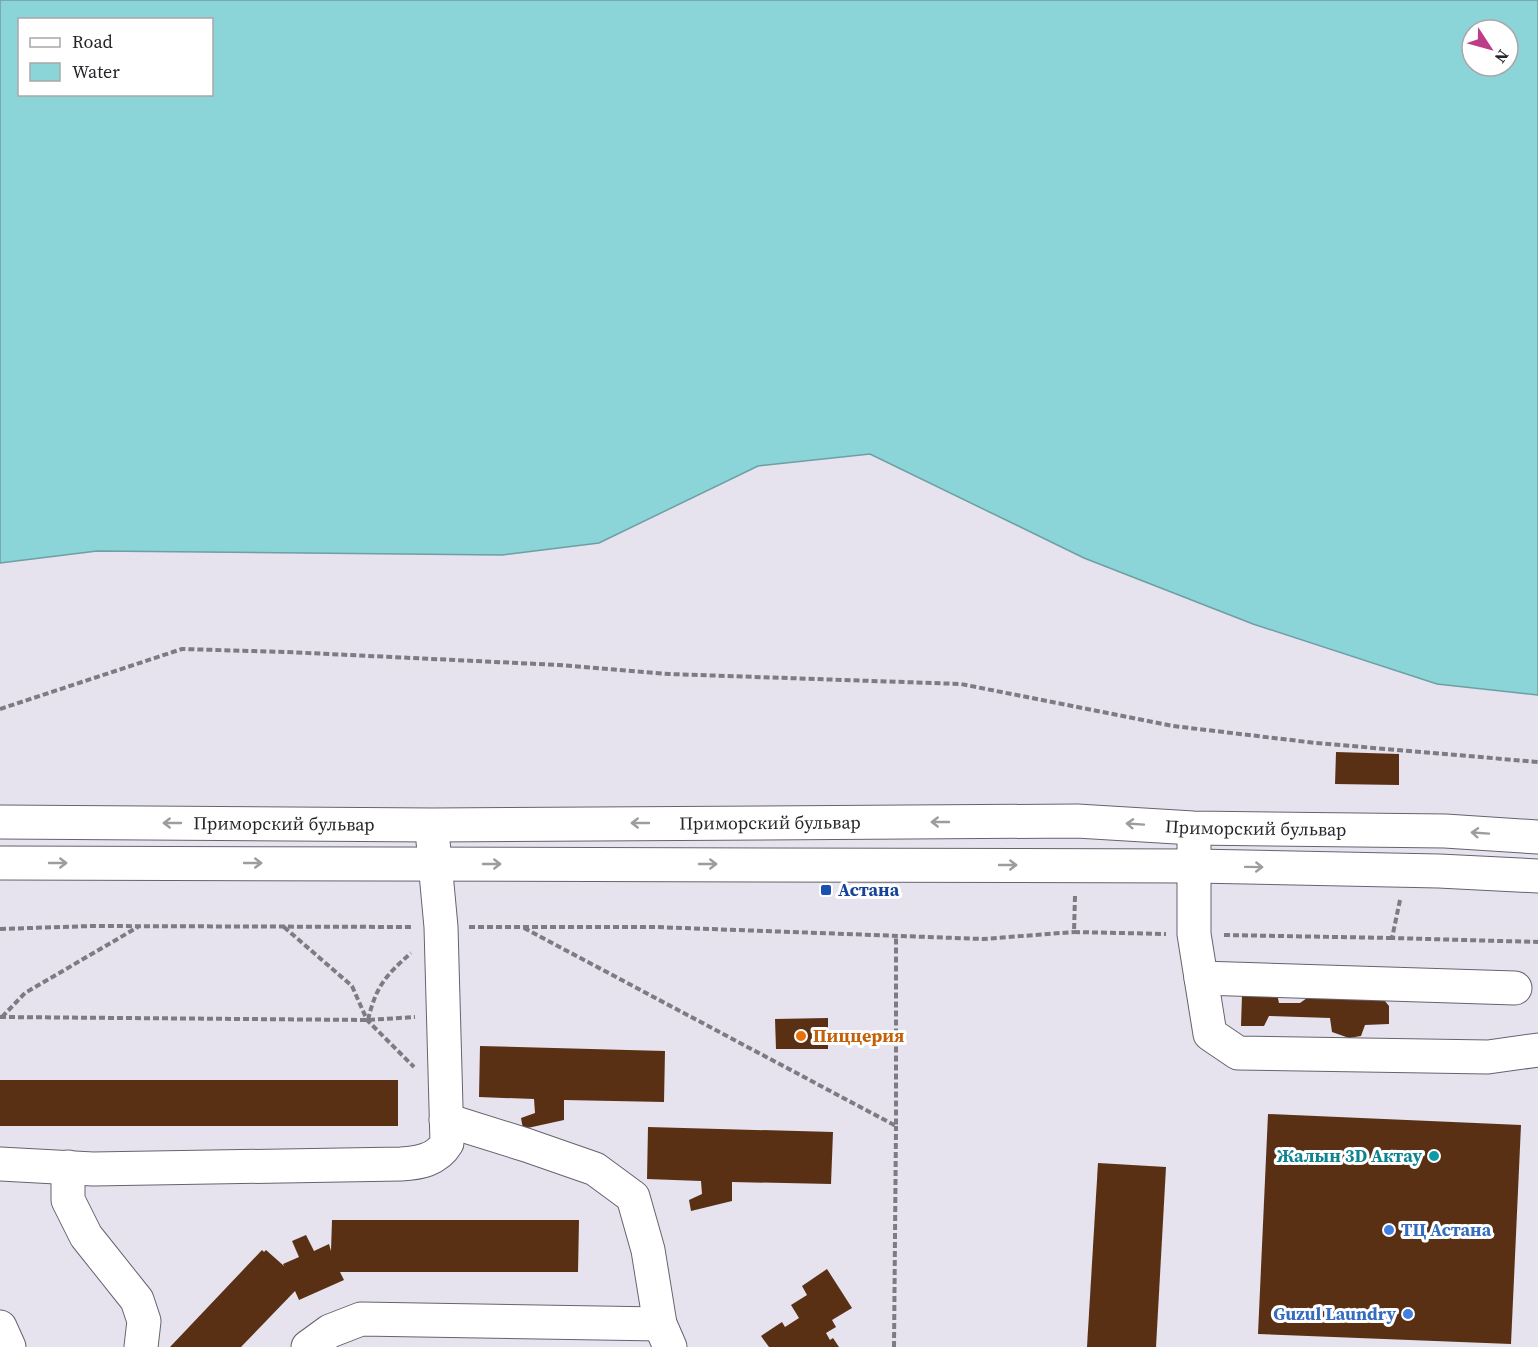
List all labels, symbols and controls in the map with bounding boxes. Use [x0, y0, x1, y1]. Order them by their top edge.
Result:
legend [18, 18, 213, 96]
north arrow [1460, 18, 1520, 78]
text: Road [72, 29, 113, 54]
text: N [1490, 46, 1514, 68]
text: Water [72, 59, 120, 84]
street label: Приморский бульвар [679, 809, 861, 835]
street label: Приморский бульвар [193, 810, 375, 837]
street label: Приморский бульвар [1164, 813, 1347, 842]
one-way arrow [930, 816, 950, 828]
one-way arrow [162, 817, 182, 829]
one-way arrow [630, 817, 650, 829]
one-way arrow [1125, 819, 1145, 830]
one-way arrow [1470, 827, 1490, 838]
one-way arrow [48, 857, 68, 869]
one-way arrow [243, 857, 263, 869]
one-way arrow [482, 858, 502, 870]
one-way arrow [698, 858, 718, 870]
one-way arrow [998, 859, 1018, 871]
one-way arrow [1243, 861, 1263, 873]
place label: Астана [838, 877, 900, 902]
marker: Астана [819, 883, 833, 897]
place label: Пиццерия [813, 1023, 904, 1048]
marker: Пиццерия [794, 1029, 808, 1043]
place label: Жалын 3D Актау [1277, 1143, 1422, 1168]
marker: Жалын 3D Актау [1427, 1149, 1441, 1163]
place label: ТЦ Астана [1401, 1217, 1492, 1242]
marker: ТЦ Астана [1382, 1223, 1396, 1237]
place label: Guzul Laundry [1273, 1301, 1396, 1326]
marker: Guzul Laundry [1401, 1307, 1415, 1321]

